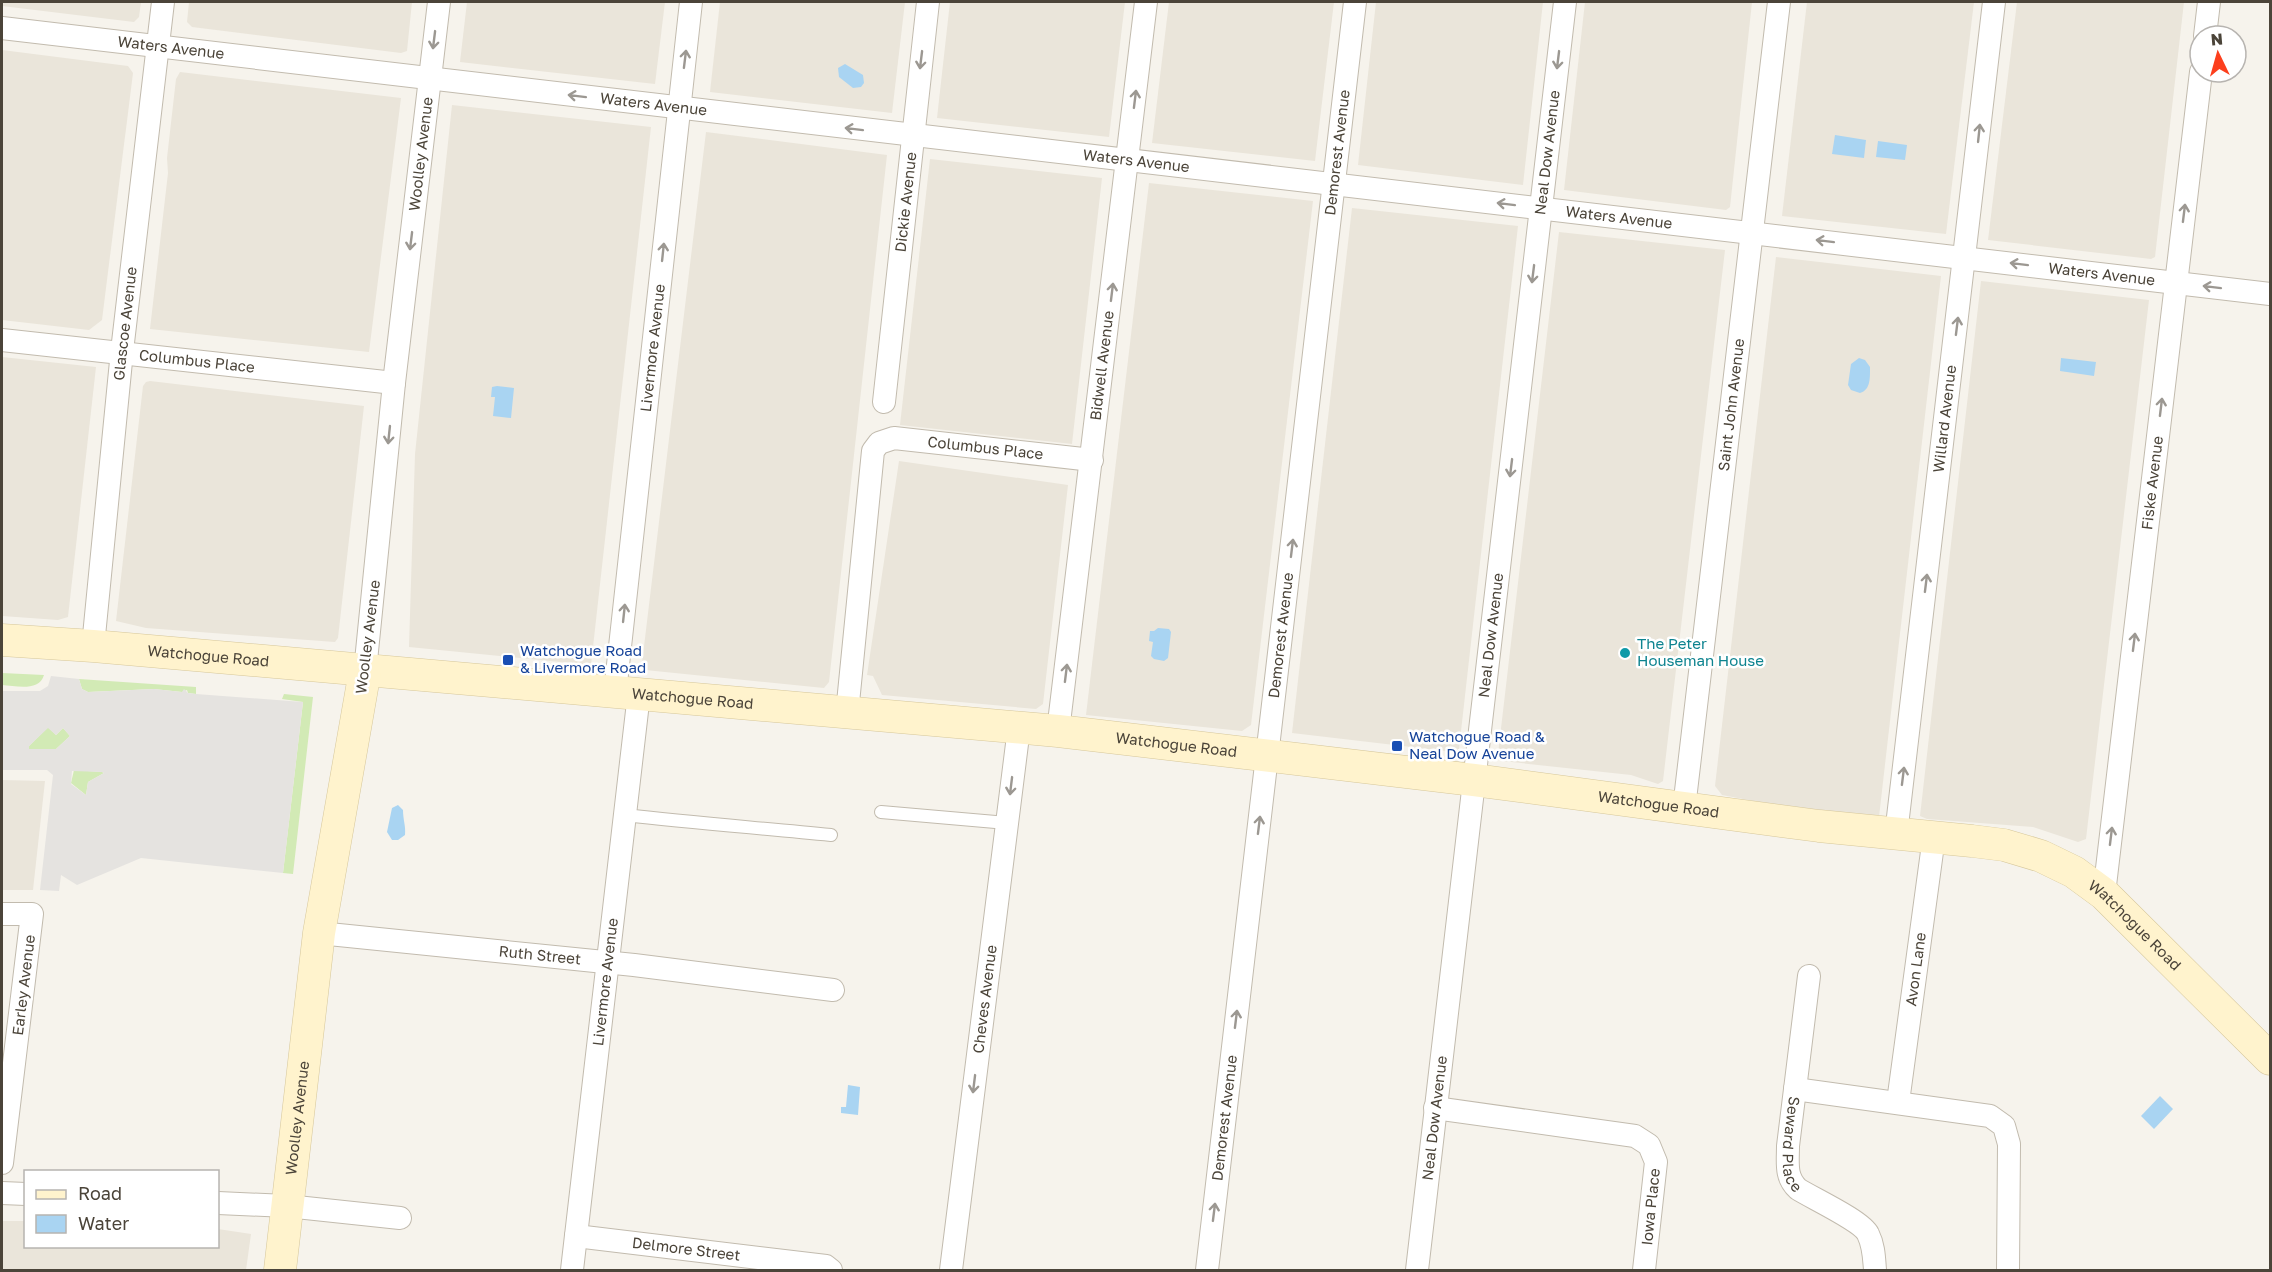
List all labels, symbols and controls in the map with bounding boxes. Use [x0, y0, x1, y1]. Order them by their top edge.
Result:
north arrow [2188, 24, 2248, 84]
text: N [2210, 29, 2224, 50]
one-way arrow [428, 30, 439, 50]
street label: Waters Avenue [117, 32, 226, 62]
one-way arrow [680, 49, 691, 69]
one-way arrow [915, 49, 926, 69]
one-way arrow [1553, 49, 1564, 69]
street label: Waters Avenue [599, 88, 708, 119]
street label: Demorest Avenue [1320, 88, 1353, 216]
one-way arrow [1130, 89, 1141, 109]
street label: Neal Dow Avenue [1530, 89, 1563, 216]
one-way arrow [568, 90, 588, 101]
street label: Woolley Avenue [404, 96, 436, 212]
one-way arrow [845, 123, 865, 134]
one-way arrow [1974, 123, 1985, 143]
street label: Waters Avenue [1082, 145, 1191, 175]
street label: Dickie Avenue [891, 151, 919, 253]
one-way arrow [1497, 198, 1517, 209]
street label: Waters Avenue [1565, 201, 1674, 232]
one-way arrow [2179, 204, 2190, 224]
one-way arrow [405, 231, 416, 251]
one-way arrow [1816, 235, 1835, 246]
one-way arrow [658, 243, 669, 263]
one-way arrow [2009, 258, 2029, 269]
street label: Waters Avenue [2047, 258, 2156, 288]
one-way arrow [1527, 264, 1538, 284]
street label: Glascoe Avenue [109, 265, 140, 381]
one-way arrow [2203, 281, 2223, 292]
street label: Livermore Avenue [636, 283, 668, 413]
one-way arrow [1107, 283, 1118, 303]
street label: Bidwell Avenue [1086, 309, 1117, 421]
one-way arrow [1951, 317, 1962, 337]
street label: Saint John Avenue [1714, 337, 1747, 472]
street label: Columbus Place [138, 345, 256, 376]
street label: Willard Avenue [1929, 364, 1959, 474]
one-way arrow [2156, 398, 2167, 417]
one-way arrow [383, 425, 394, 445]
street label: Columbus Place [927, 432, 1045, 463]
street label: Fiske Avenue [2137, 434, 2166, 531]
one-way arrow [1505, 457, 1516, 477]
one-way arrow [1286, 539, 1297, 558]
street label: Demorest Avenue [1264, 571, 1296, 699]
street label: Neal Dow Avenue [1474, 572, 1506, 699]
one-way arrow [1921, 573, 1932, 593]
street label: Woolley Avenue [351, 579, 383, 695]
one-way arrow [618, 604, 629, 624]
one-way arrow [2128, 633, 2139, 653]
place label: The Peter Houseman House [1637, 634, 1764, 669]
street label: Watchogue Road [147, 641, 270, 669]
place label: Watchogue Road & Livermore Road [520, 641, 646, 676]
marker: The Peter Houseman House [1618, 646, 1632, 660]
marker: Watchogue Road & Livermore Road [501, 653, 515, 667]
one-way arrow [1060, 664, 1071, 684]
street label: Watchogue Road [631, 683, 754, 712]
place label: Watchogue Road & Neal Dow Avenue [1409, 727, 1545, 762]
street label: Watchogue Road [1115, 728, 1238, 760]
marker: Watchogue Road & Neal Dow Avenue [1390, 739, 1404, 753]
one-way arrow [1898, 767, 1909, 787]
one-way arrow [1006, 775, 1017, 795]
street label: Watchogue Road [1597, 787, 1720, 821]
one-way arrow [1254, 816, 1265, 835]
one-way arrow [2105, 827, 2116, 846]
street label: Watchogue Road [2085, 876, 2185, 974]
street label: Livermore Avenue [588, 917, 621, 1047]
street label: Avon Lane [1901, 931, 1929, 1007]
street label: Earley Avenue [8, 933, 38, 1036]
street label: Ruth Street [498, 941, 582, 968]
street label: Cheves Avenue [968, 943, 1000, 1054]
one-way arrow [1231, 1009, 1242, 1029]
street label: Demorest Avenue [1207, 1054, 1240, 1182]
street label: Neal Dow Avenue [1418, 1054, 1450, 1181]
street label: Woolley Avenue [281, 1060, 312, 1176]
one-way arrow [969, 1073, 980, 1093]
street label: Seward Place [1780, 1095, 1806, 1196]
street label: Iowa Place [1637, 1167, 1663, 1246]
legend [24, 1170, 219, 1248]
text: Road [78, 1182, 122, 1204]
one-way arrow [1208, 1203, 1219, 1223]
text: Water [78, 1212, 129, 1234]
street label: Delmore Street [631, 1233, 741, 1264]

